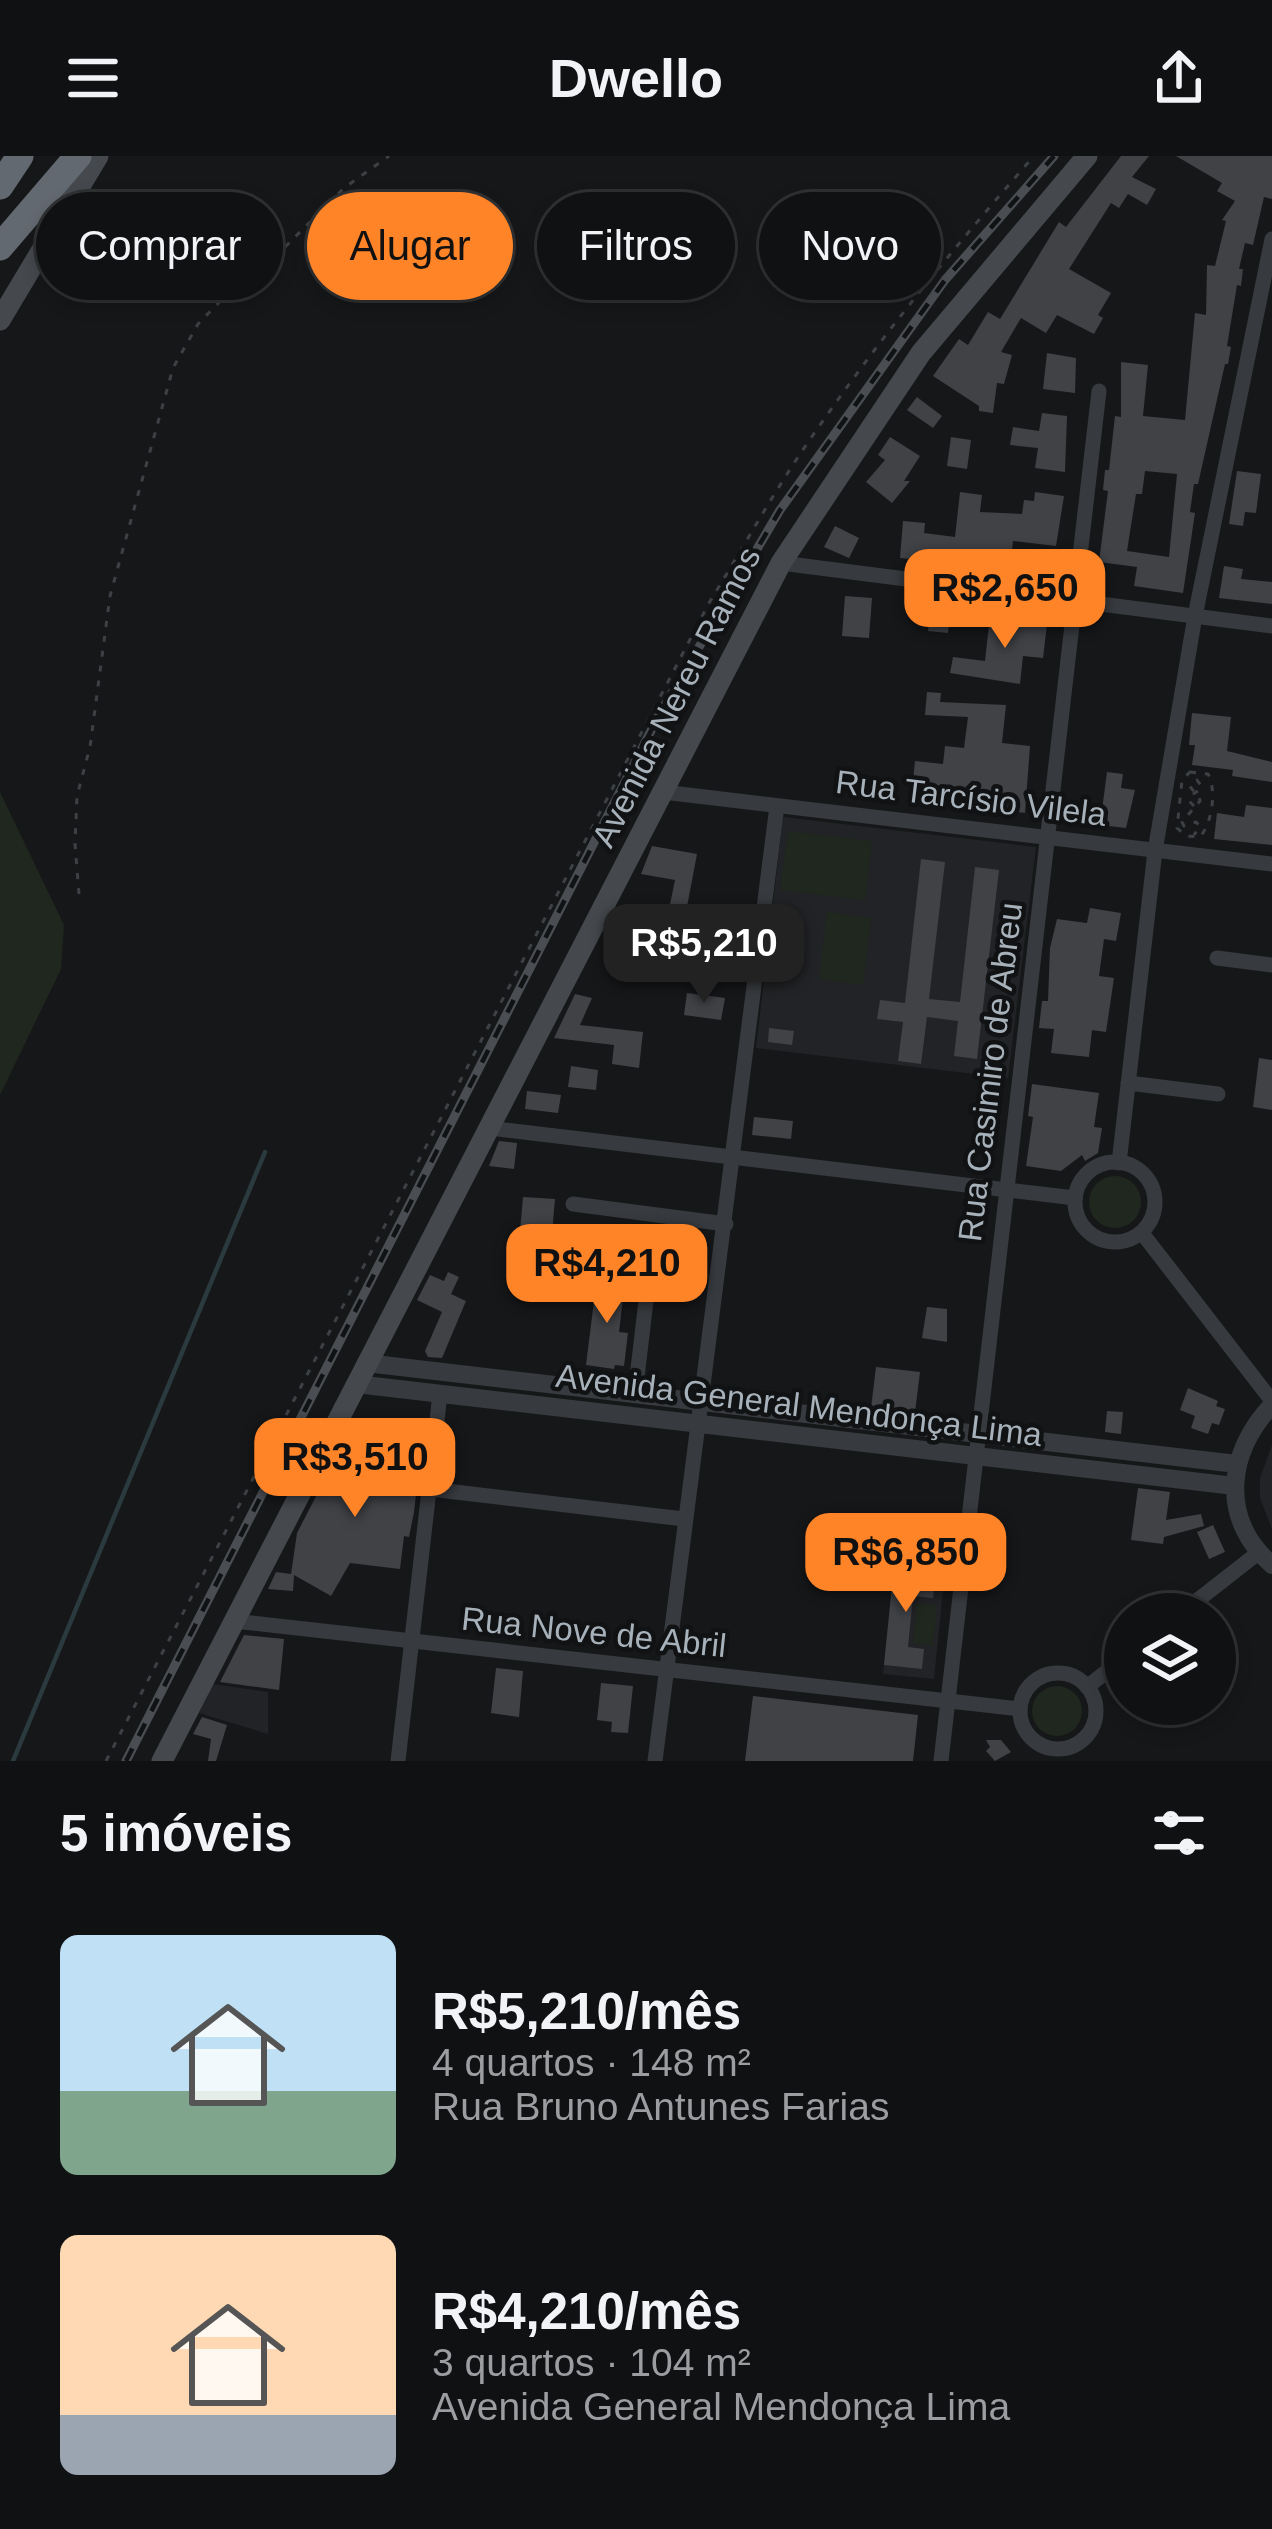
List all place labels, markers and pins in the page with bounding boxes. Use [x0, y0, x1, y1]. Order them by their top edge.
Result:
pin: R$2,650 [894, 549, 1116, 651]
pin: R$5,210 [593, 904, 815, 1006]
pin: R$4,210 [496, 1224, 718, 1326]
pin: R$3,510 [244, 1418, 466, 1520]
pin: R$6,850 [795, 1513, 1017, 1615]

